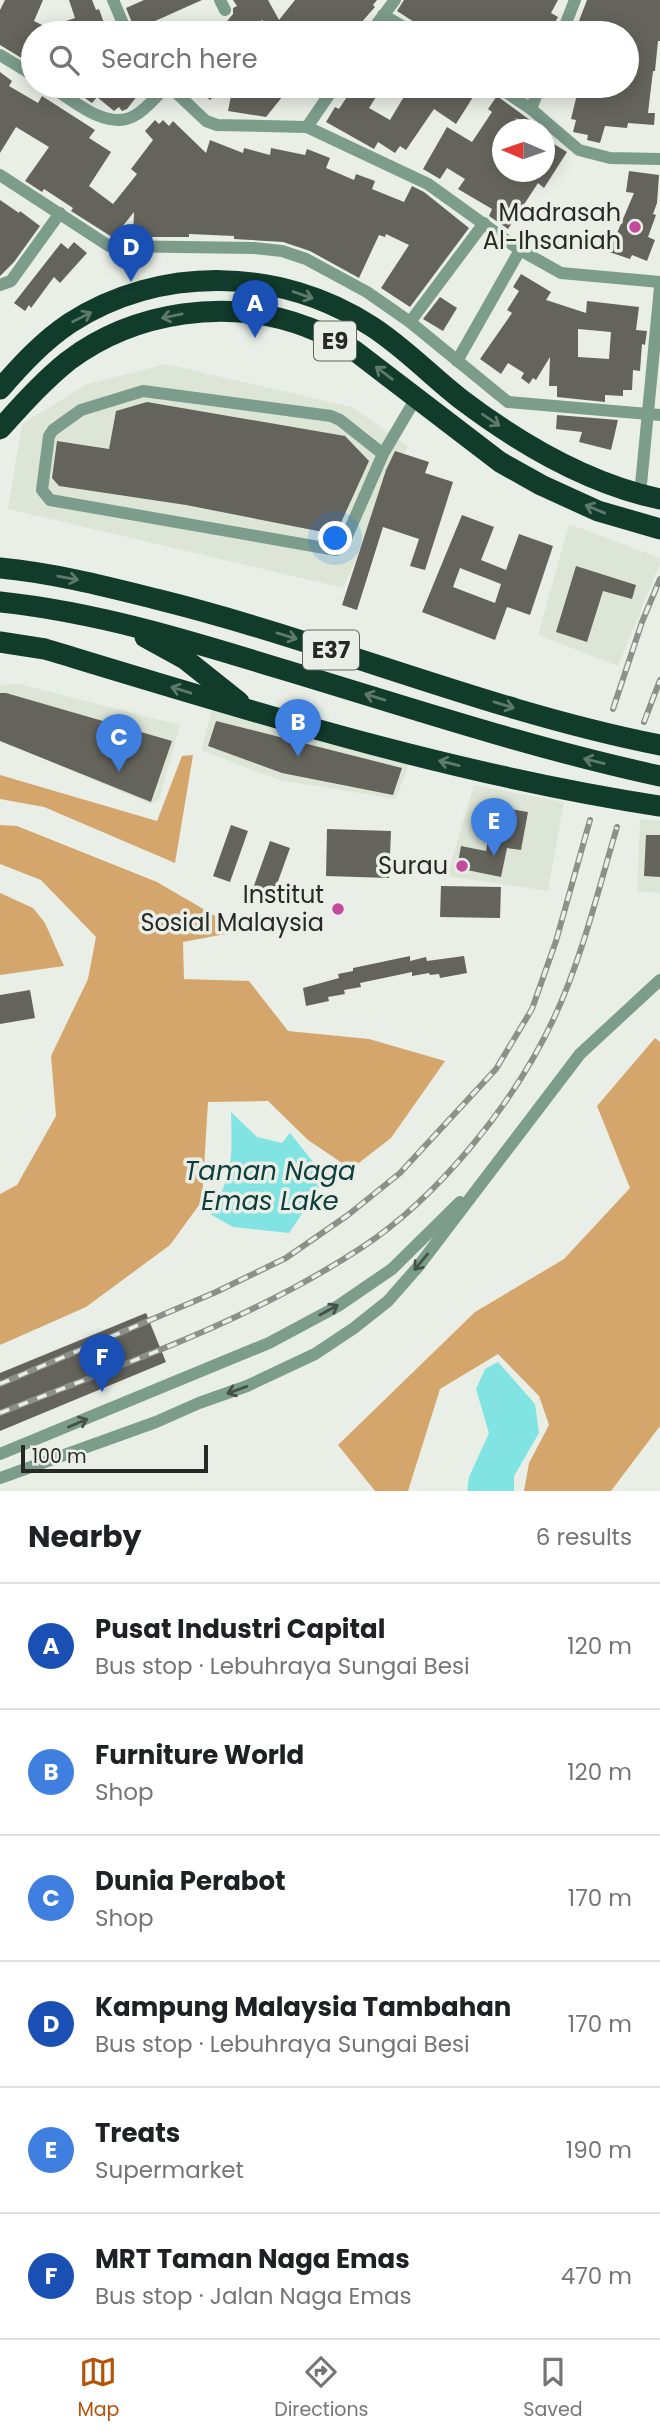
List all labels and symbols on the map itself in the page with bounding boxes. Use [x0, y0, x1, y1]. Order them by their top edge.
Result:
north arrow [492, 119, 555, 182]
place label: Madrasah Al-Ihsaniah [483, 196, 621, 257]
marker: Madrasah Al-Ihsaniah [627, 219, 643, 235]
pin: D [108, 224, 154, 282]
pin: A [232, 280, 278, 338]
one-way arrow [292, 289, 314, 302]
one-way arrow [71, 310, 92, 323]
one-way arrow [161, 310, 184, 323]
road number: E9 [314, 322, 356, 360]
one-way arrow [375, 366, 394, 380]
one-way arrow [481, 412, 500, 427]
one-way arrow [585, 501, 606, 514]
your location [318, 521, 352, 555]
one-way arrow [56, 572, 78, 585]
road number: E37 [303, 630, 359, 670]
one-way arrow [276, 631, 298, 644]
one-way arrow [170, 682, 192, 695]
one-way arrow [364, 690, 386, 703]
pin: B [275, 699, 321, 757]
one-way arrow [493, 699, 515, 712]
pin: C [96, 714, 142, 772]
one-way arrow [583, 754, 605, 767]
one-way arrow [438, 756, 461, 769]
pin: E [471, 798, 517, 856]
place label: Surau [378, 849, 448, 882]
marker: Surau [454, 858, 470, 874]
place label: Institut Sosial Malaysia [140, 878, 324, 939]
marker: Institut Sosial Malaysia [330, 901, 346, 917]
water label: Taman Naga Emas Lake [184, 1153, 356, 1219]
one-way arrow [413, 1253, 429, 1271]
one-way arrow [318, 1303, 338, 1317]
pin: F [79, 1334, 125, 1392]
one-way arrow [226, 1385, 248, 1397]
one-way arrow [66, 1416, 88, 1429]
scale bar [21, 1442, 208, 1474]

